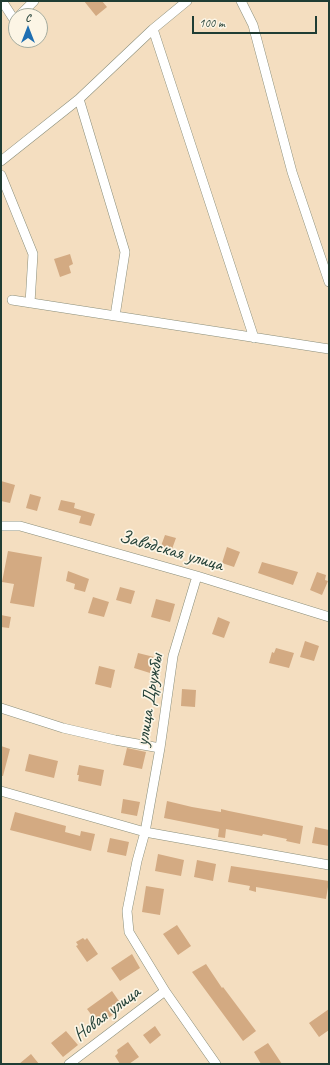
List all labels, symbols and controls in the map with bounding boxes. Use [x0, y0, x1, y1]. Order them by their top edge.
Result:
north arrow [8, 8, 48, 48]
scale bar [194, 8, 319, 34]
text: С [25, 10, 31, 24]
text: 100 m [199, 15, 225, 31]
street label: Заводская улица [116, 525, 226, 577]
street label: улица Дружбы [131, 652, 169, 748]
street label: Новая улица [69, 981, 145, 1047]

